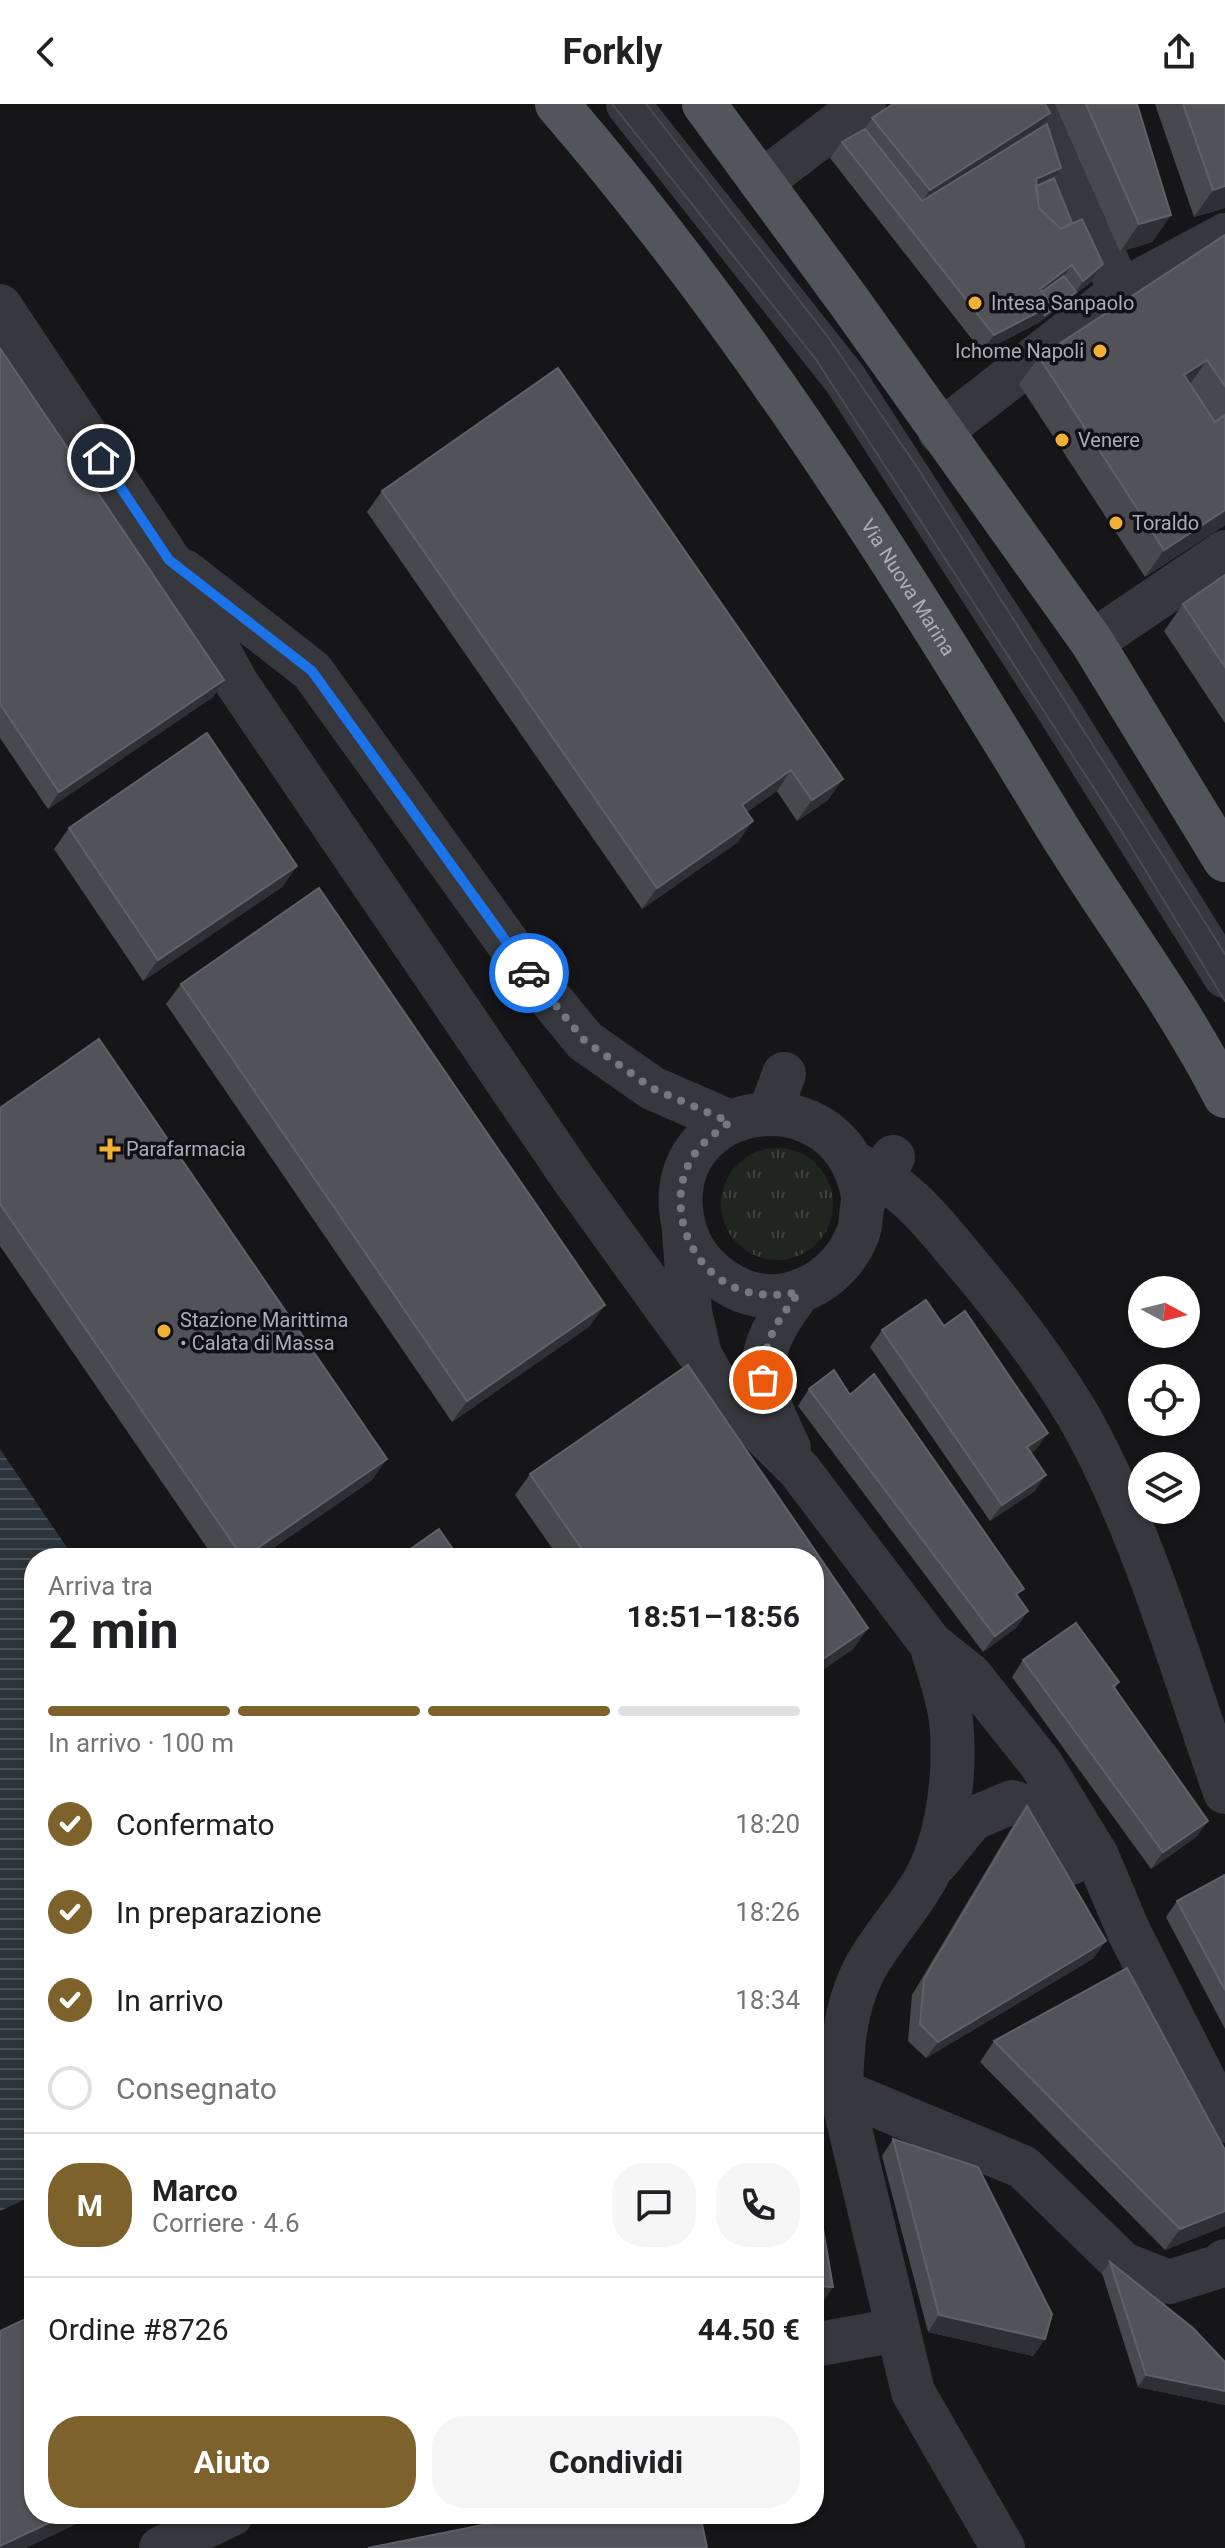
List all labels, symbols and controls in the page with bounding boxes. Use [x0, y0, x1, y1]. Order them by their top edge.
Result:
icon: back [24, 30, 68, 74]
icon: share [1157, 30, 1201, 74]
text: Forkly [563, 31, 662, 73]
place label: Intesa Sanpaolo [991, 291, 1134, 315]
marker: Intesa Sanpaolo [966, 294, 984, 312]
place label: Ichome Napoli [955, 339, 1084, 363]
marker: Ichome Napoli [1091, 342, 1109, 360]
pin [67, 424, 135, 492]
place label: Venere [1078, 428, 1140, 452]
marker: Venere [1053, 431, 1071, 449]
icon: home [79, 436, 123, 480]
place label: Toraldo [1132, 511, 1199, 535]
street label: Via Nuova Marina [856, 514, 961, 660]
marker: Toraldo [1107, 514, 1125, 532]
courier [489, 933, 569, 1013]
icon: car [507, 951, 551, 995]
place label: Parafarmacia [126, 1137, 246, 1161]
marker: Parafarmacia [101, 1140, 119, 1158]
north arrow [1128, 1276, 1200, 1348]
map controls [1128, 1276, 1200, 1524]
place label: Stazione Marittima • Calata di Massa [180, 1308, 348, 1355]
marker: Stazione Marittima • Calata di Massa [155, 1322, 173, 1340]
pin [729, 1346, 797, 1414]
icon: bag [741, 1358, 785, 1402]
button: locate [1128, 1364, 1200, 1436]
button: layers [1128, 1452, 1200, 1524]
text: Arriva tra [48, 1571, 153, 1601]
text: 18:51–18:56 [626, 1599, 800, 1634]
text: 2 min [48, 1600, 179, 1661]
text: In arrivo · 100 m [48, 1728, 234, 1758]
icon: check [48, 1802, 92, 1846]
text: Confermato [116, 1807, 275, 1842]
text: 18:20 [735, 1809, 800, 1839]
icon: check [48, 1890, 92, 1934]
text: In preparazione [116, 1895, 322, 1930]
text: 18:26 [735, 1897, 800, 1927]
icon: check [48, 1978, 92, 2022]
text: In arrivo [116, 1983, 224, 2018]
text: 18:34 [735, 1985, 800, 2015]
text: Consegnato [116, 2071, 277, 2106]
button: chat [612, 2163, 696, 2247]
button: phone [716, 2163, 800, 2247]
text: Marco [152, 2173, 238, 2208]
text: M [77, 2188, 103, 2223]
text: Corriere · 4.6 [152, 2208, 300, 2238]
text: Ordine #8726 [48, 2312, 229, 2347]
text: 44.50 € [698, 2312, 800, 2347]
button: Aiuto [48, 2416, 416, 2508]
button: Condividi [432, 2416, 800, 2508]

